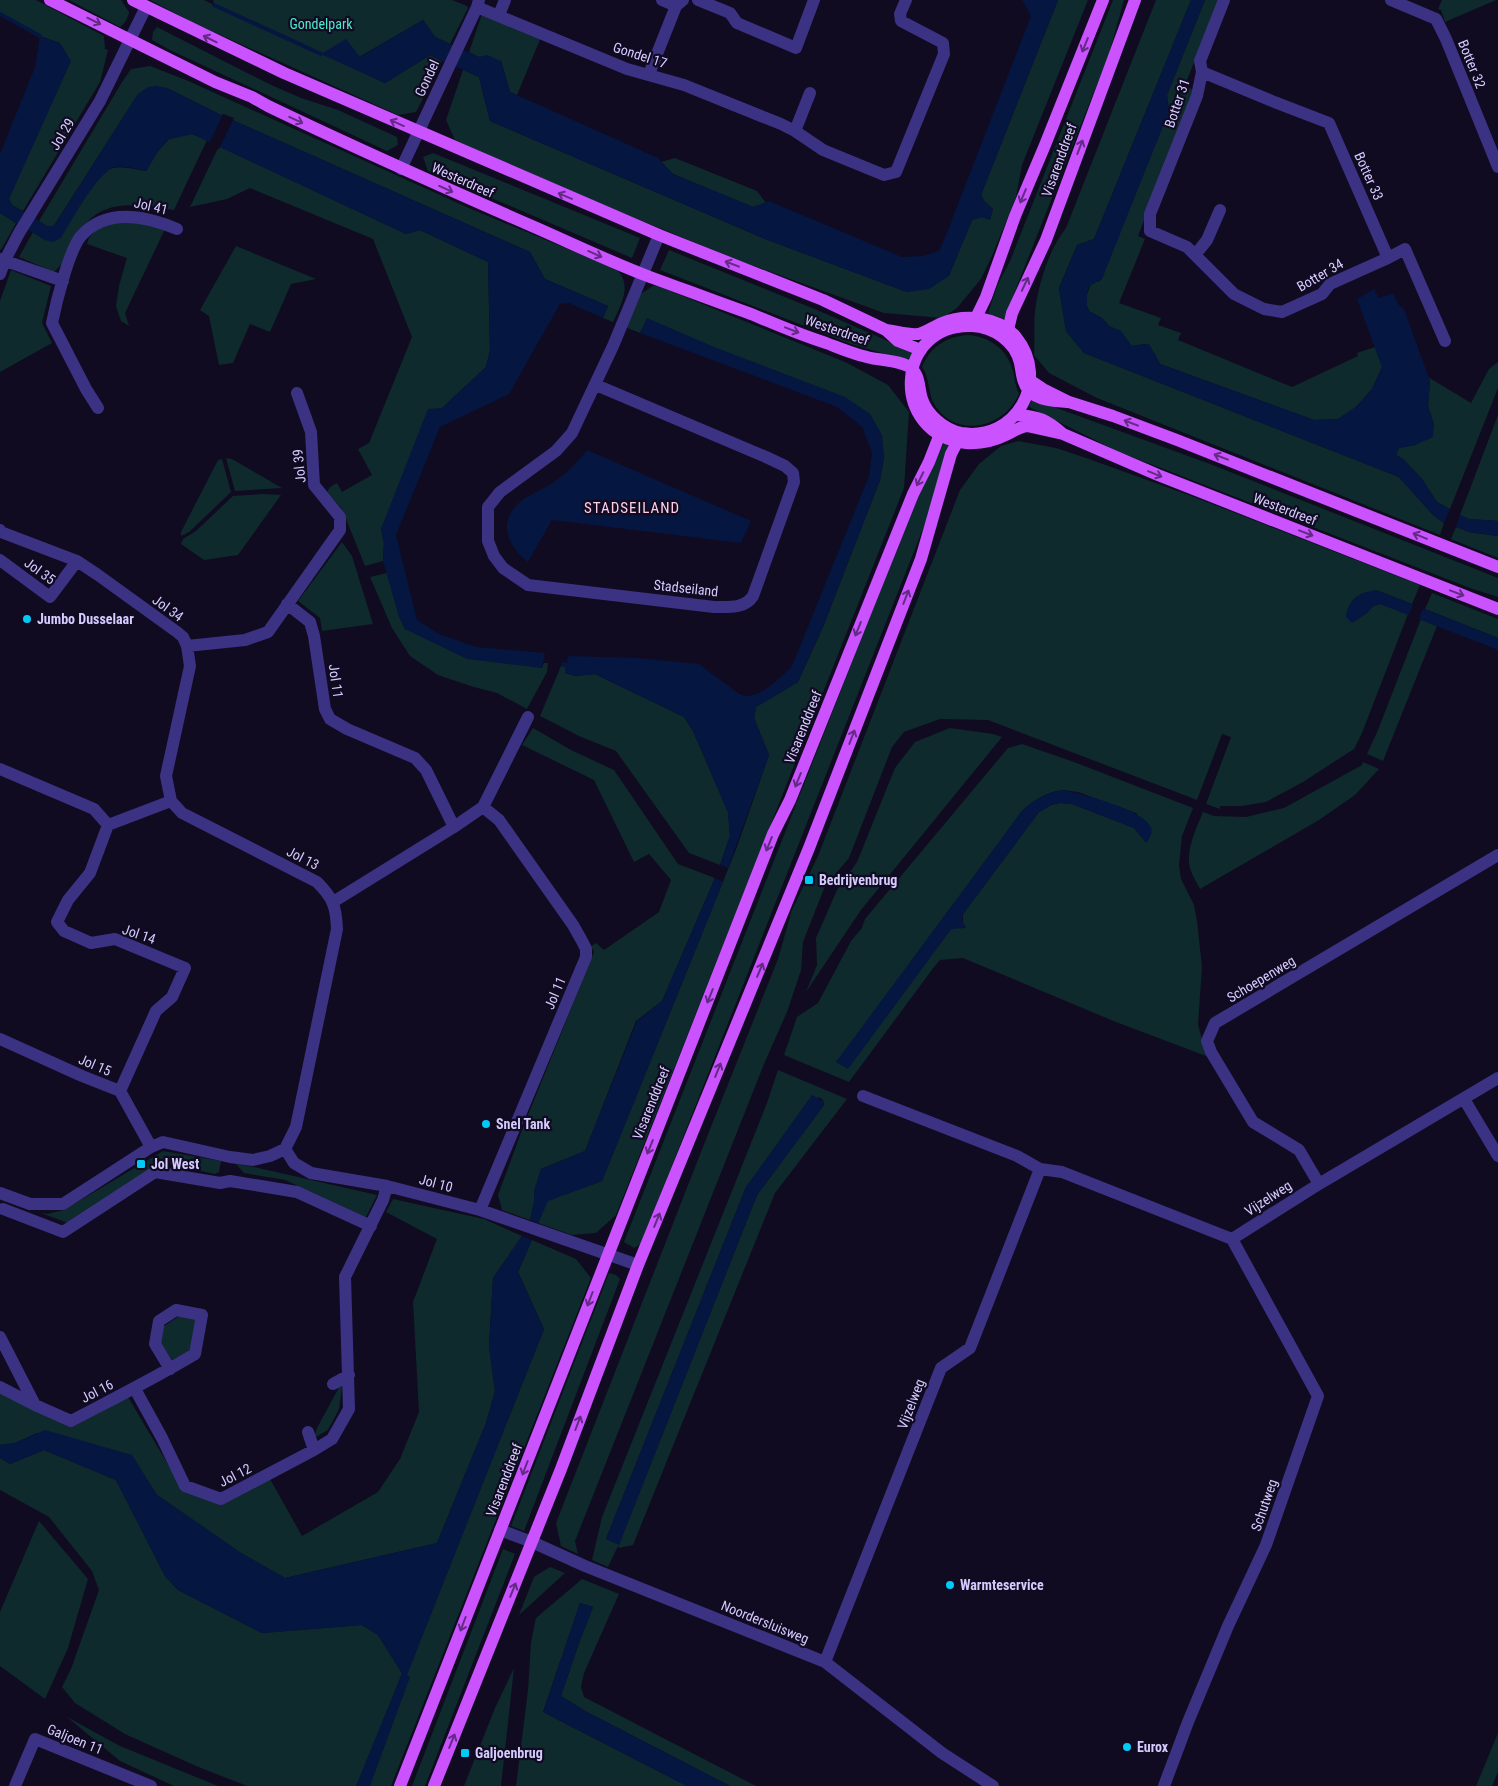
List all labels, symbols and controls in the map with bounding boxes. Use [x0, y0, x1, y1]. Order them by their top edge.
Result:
park label: Gondelpark [290, 16, 353, 32]
one-way arrow [86, 17, 101, 27]
one-way arrow [203, 33, 218, 43]
one-way arrow [1079, 37, 1089, 52]
street label: Botter 32 [1455, 37, 1489, 91]
street label: Gondel 17 [611, 39, 669, 71]
street label: Gondel [412, 57, 442, 99]
street label: Botter 31 [1161, 76, 1193, 130]
street label: Jol 29 [46, 115, 78, 153]
one-way arrow [288, 115, 303, 125]
one-way arrow [390, 117, 405, 127]
street label: Visarenddreef [1038, 120, 1080, 199]
one-way arrow [1076, 140, 1085, 155]
street label: Botter 33 [1351, 150, 1387, 202]
street label: Westerdreef [429, 159, 497, 201]
one-way arrow [438, 184, 453, 194]
one-way arrow [1018, 188, 1028, 203]
one-way arrow [558, 190, 573, 200]
street label: Jol 41 [133, 194, 169, 218]
one-way arrow [587, 249, 602, 259]
street label: Botter 34 [1294, 255, 1346, 295]
one-way arrow [725, 258, 740, 268]
one-way arrow [1021, 277, 1031, 292]
street label: Westerdreef [803, 312, 872, 349]
one-way arrow [784, 326, 799, 336]
one-way arrow [1124, 418, 1139, 427]
street label: Jol 39 [289, 448, 309, 484]
one-way arrow [1214, 452, 1229, 462]
one-way arrow [1147, 470, 1162, 479]
one-way arrow [915, 471, 924, 486]
street label: Westerdreef [1251, 490, 1320, 529]
district label: STADSEILAND [584, 499, 680, 517]
one-way arrow [1298, 529, 1313, 539]
one-way arrow [1413, 531, 1428, 540]
street label: Jol 35 [22, 555, 59, 588]
street label: Stadseiland [653, 577, 719, 599]
one-way arrow [1449, 589, 1464, 598]
one-way arrow [902, 590, 911, 605]
street label: Jol 34 [150, 592, 187, 625]
place label: Jumbo Dusselaar [37, 611, 134, 627]
marker: Jumbo Dusselaar [21, 613, 33, 625]
one-way arrow [853, 621, 863, 636]
street label: Jol 11 [326, 663, 346, 699]
street label: Visarenddreef [781, 688, 825, 766]
one-way arrow [848, 730, 857, 745]
one-way arrow [792, 772, 802, 787]
one-way arrow [764, 836, 773, 852]
street label: Jol 13 [284, 843, 322, 873]
place label: Bedrijvenbrug [819, 872, 897, 888]
marker: Bedrijvenbrug [803, 874, 815, 886]
street label: Jol 14 [120, 921, 158, 947]
street label: Schoepenweg [1224, 952, 1298, 1006]
one-way arrow [756, 963, 765, 978]
street label: Jol 11 [541, 974, 569, 1012]
one-way arrow [704, 988, 713, 1003]
street label: Jol 15 [76, 1051, 114, 1079]
one-way arrow [714, 1063, 724, 1078]
street label: Visarenddreef [629, 1064, 673, 1142]
place label: Snel Tank [496, 1116, 550, 1132]
marker: Snel Tank [480, 1118, 492, 1130]
one-way arrow [645, 1139, 654, 1154]
place label: Jol West [151, 1156, 199, 1172]
marker: Jol West [135, 1158, 147, 1170]
street label: Jol 10 [417, 1171, 455, 1195]
street label: Vijzelweg [1242, 1177, 1294, 1219]
one-way arrow [652, 1213, 662, 1228]
one-way arrow [585, 1291, 594, 1307]
street label: Jol 16 [78, 1376, 116, 1406]
street label: Vijzelweg [894, 1377, 928, 1431]
one-way arrow [574, 1416, 583, 1431]
street label: Visarenddreef [483, 1441, 526, 1519]
street label: Jol 12 [216, 1460, 254, 1490]
one-way arrow [520, 1460, 529, 1475]
street label: Schutweg [1248, 1477, 1280, 1533]
place label: Warmteservice [960, 1577, 1044, 1593]
marker: Warmteservice [944, 1579, 956, 1591]
one-way arrow [509, 1583, 518, 1598]
street label: Noordersluisweg [719, 1597, 811, 1647]
one-way arrow [458, 1617, 467, 1632]
street label: Galjoen 11 [45, 1721, 105, 1757]
one-way arrow [448, 1734, 457, 1749]
place label: Eurox [1137, 1739, 1169, 1755]
marker: Eurox [1121, 1741, 1133, 1753]
place label: Galjoenbrug [475, 1745, 543, 1761]
marker: Galjoenbrug [459, 1747, 471, 1759]

